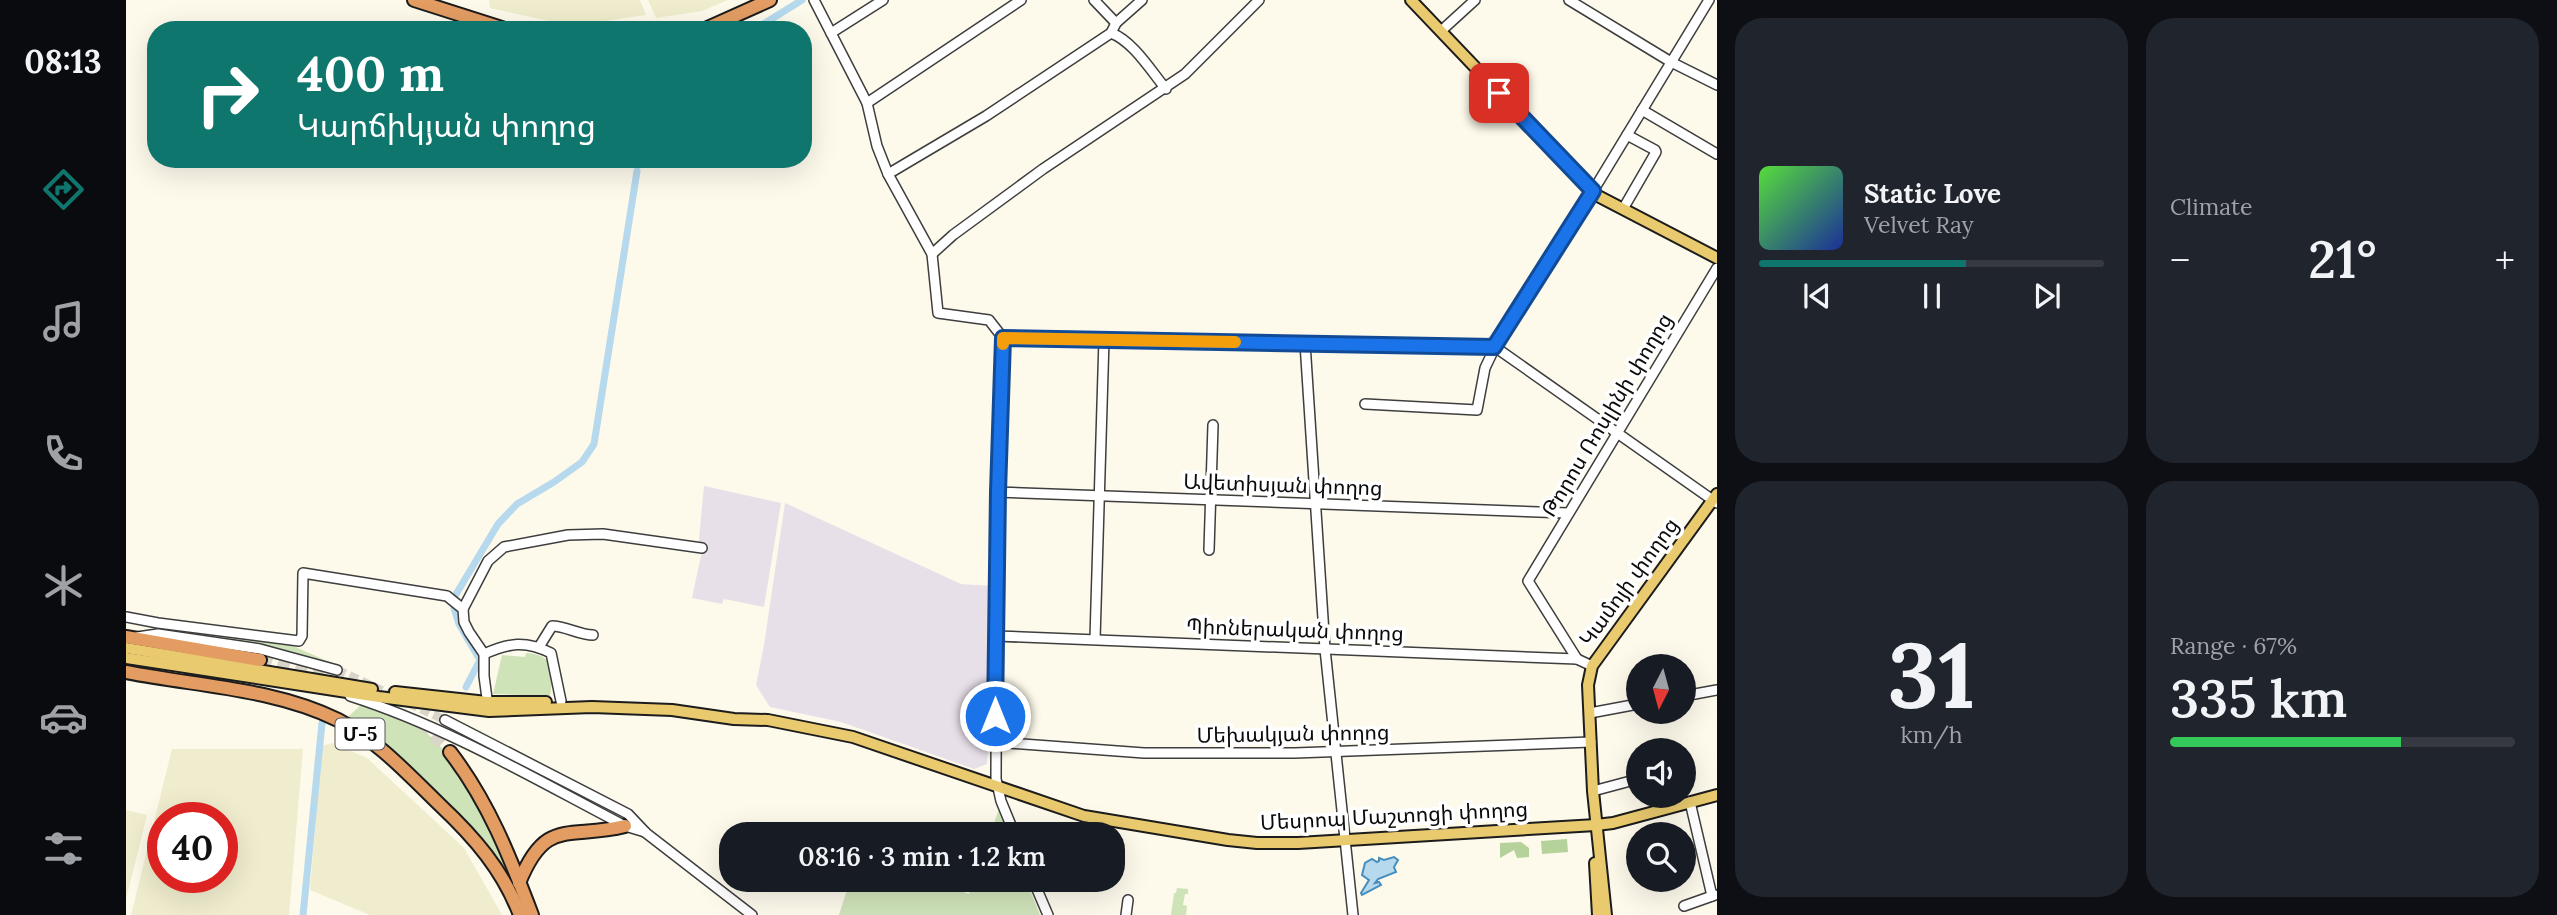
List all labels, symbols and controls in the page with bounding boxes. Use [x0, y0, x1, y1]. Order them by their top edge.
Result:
text: 08:13 [24, 41, 102, 82]
text: 400 m [297, 42, 444, 104]
icon: right [182, 49, 273, 140]
pin [1469, 63, 1529, 123]
icon: arrive [1480, 74, 1518, 112]
text: Կարճիկյան փողոց [297, 105, 596, 146]
icon: directions [39, 165, 88, 214]
text: Static Love [1864, 177, 2001, 210]
text: Climate [2170, 192, 2252, 221]
text: Velvet Ray [1864, 210, 1974, 239]
text: 21° [2308, 226, 2377, 292]
text: − [2170, 236, 2190, 284]
text: + [2495, 236, 2515, 284]
icon: previous [1798, 277, 1836, 315]
icon: pause [1913, 277, 1951, 315]
icon: next [2028, 277, 2066, 315]
icon: music [39, 297, 88, 346]
street label: Թորոս Ռոսլինի փողոց [1535, 308, 1678, 522]
icon: phone [39, 429, 88, 478]
street label: Ավետիսյան փողոց [1183, 468, 1383, 501]
street label: Կամոյի փողոց [1573, 512, 1684, 651]
icon: climate [39, 561, 88, 610]
street label: Պիոներական փողոց [1186, 612, 1404, 647]
text: 31 [1888, 616, 1975, 733]
text: Range · 67% [2170, 631, 2297, 660]
north arrow [1626, 654, 1696, 724]
map controls [1626, 654, 1696, 892]
text: 335 km [2170, 665, 2347, 731]
position arrow [958, 679, 1032, 753]
icon: car [39, 693, 88, 742]
street label: Մեխակյան փողոց [1196, 718, 1390, 749]
road number: Մ-5 [336, 719, 384, 750]
text: km/h [1900, 720, 1963, 749]
button: sound [1626, 738, 1696, 808]
street label: Մեսրոպ Մաշտոցի փողոց [1259, 795, 1529, 836]
speed limit sign: 40 [147, 802, 238, 893]
button: search [1626, 822, 1696, 892]
icon: filters [39, 824, 88, 873]
text: 08:16 · 3 min · 1.2 km [798, 840, 1046, 873]

